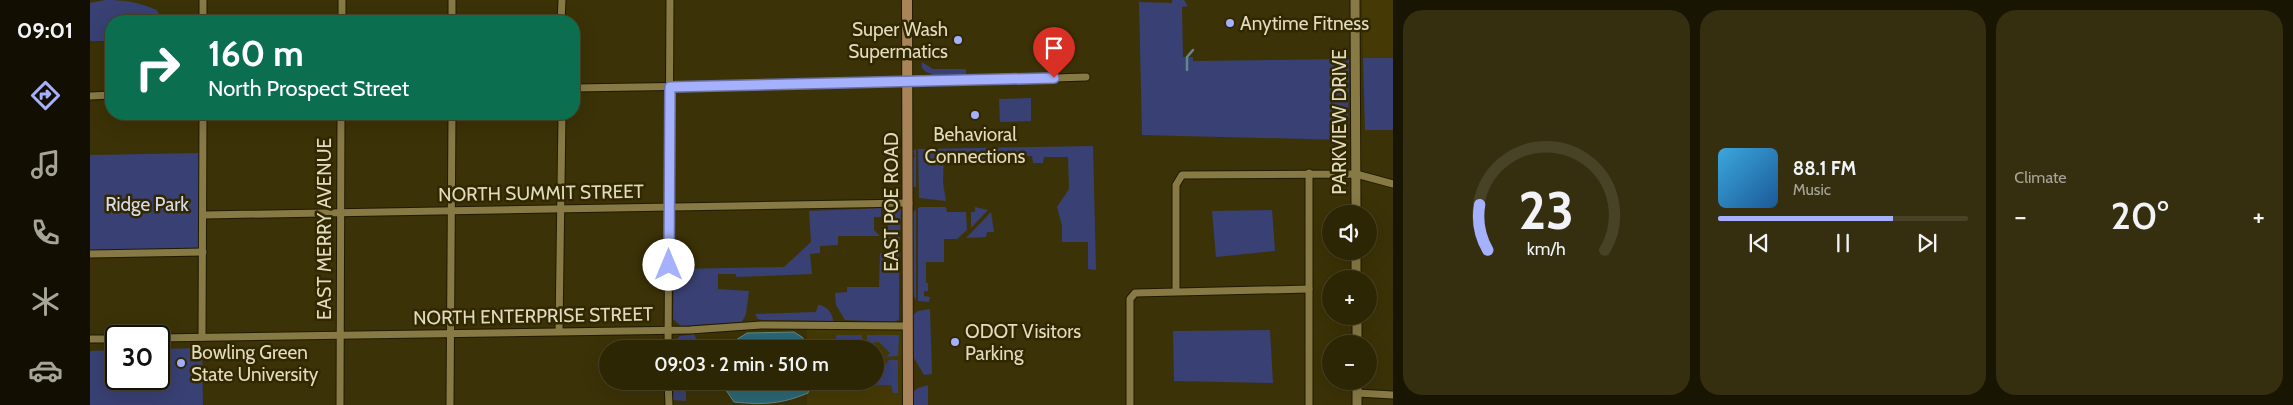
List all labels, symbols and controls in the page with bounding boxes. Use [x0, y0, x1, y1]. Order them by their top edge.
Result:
place label: Anytime Fitness [1240, 12, 1369, 35]
text: 09:01 [17, 17, 73, 44]
marker: Anytime Fitness [1224, 17, 1236, 29]
place label: Super Wash Supermatics [848, 18, 948, 63]
pin [1033, 27, 1075, 78]
text: 160 m [208, 32, 304, 75]
marker: Super Wash Supermatics [952, 34, 964, 46]
icon: arrive [1040, 34, 1068, 62]
icon: right [125, 35, 190, 100]
street label: PARKVIEW DRIVE [1328, 49, 1351, 195]
text: North Prospect Street [208, 75, 409, 102]
icon: directions [28, 78, 63, 113]
marker: Behavioral Connections [969, 109, 981, 121]
place label: Behavioral Connections [925, 123, 1026, 168]
street label: EAST POE ROAD [880, 132, 903, 272]
street label: EAST MERRY AVENUE [313, 138, 336, 320]
icon: music [28, 147, 63, 182]
text: 88.1 FM [1793, 157, 1856, 180]
text: Climate [2014, 168, 2066, 187]
text: 23 [1519, 179, 1574, 242]
street label: NORTH SUMMIT STREET [438, 180, 644, 206]
text: Music [1793, 180, 1831, 199]
text: 20° [2111, 192, 2169, 239]
park label: Ridge Park [105, 193, 189, 216]
text: − [2014, 199, 2027, 233]
text: + [2253, 199, 2265, 233]
map controls [1322, 205, 1377, 390]
button: sound [1322, 205, 1377, 260]
icon: phone [28, 215, 63, 250]
icon: previous [1745, 229, 1773, 257]
icon: pause [1829, 229, 1857, 257]
icon: next [1913, 229, 1941, 257]
position arrow [642, 238, 694, 290]
text: km/h [1527, 238, 1566, 259]
button: + [1322, 270, 1377, 325]
icon: climate [28, 284, 63, 319]
street label: NORTH ENTERPRISE STREET [413, 302, 653, 330]
place label: ODOT Visitors Parking [965, 320, 1081, 365]
speed limit sign: 30 [105, 325, 170, 390]
button: − [1322, 335, 1377, 390]
marker: ODOT Visitors Parking [949, 336, 961, 348]
place label: Bowling Green State University [191, 341, 319, 386]
icon: car [28, 353, 63, 388]
text: 09:03 · 2 min · 510 m [654, 353, 829, 376]
marker: Bowling Green State University [175, 357, 187, 369]

